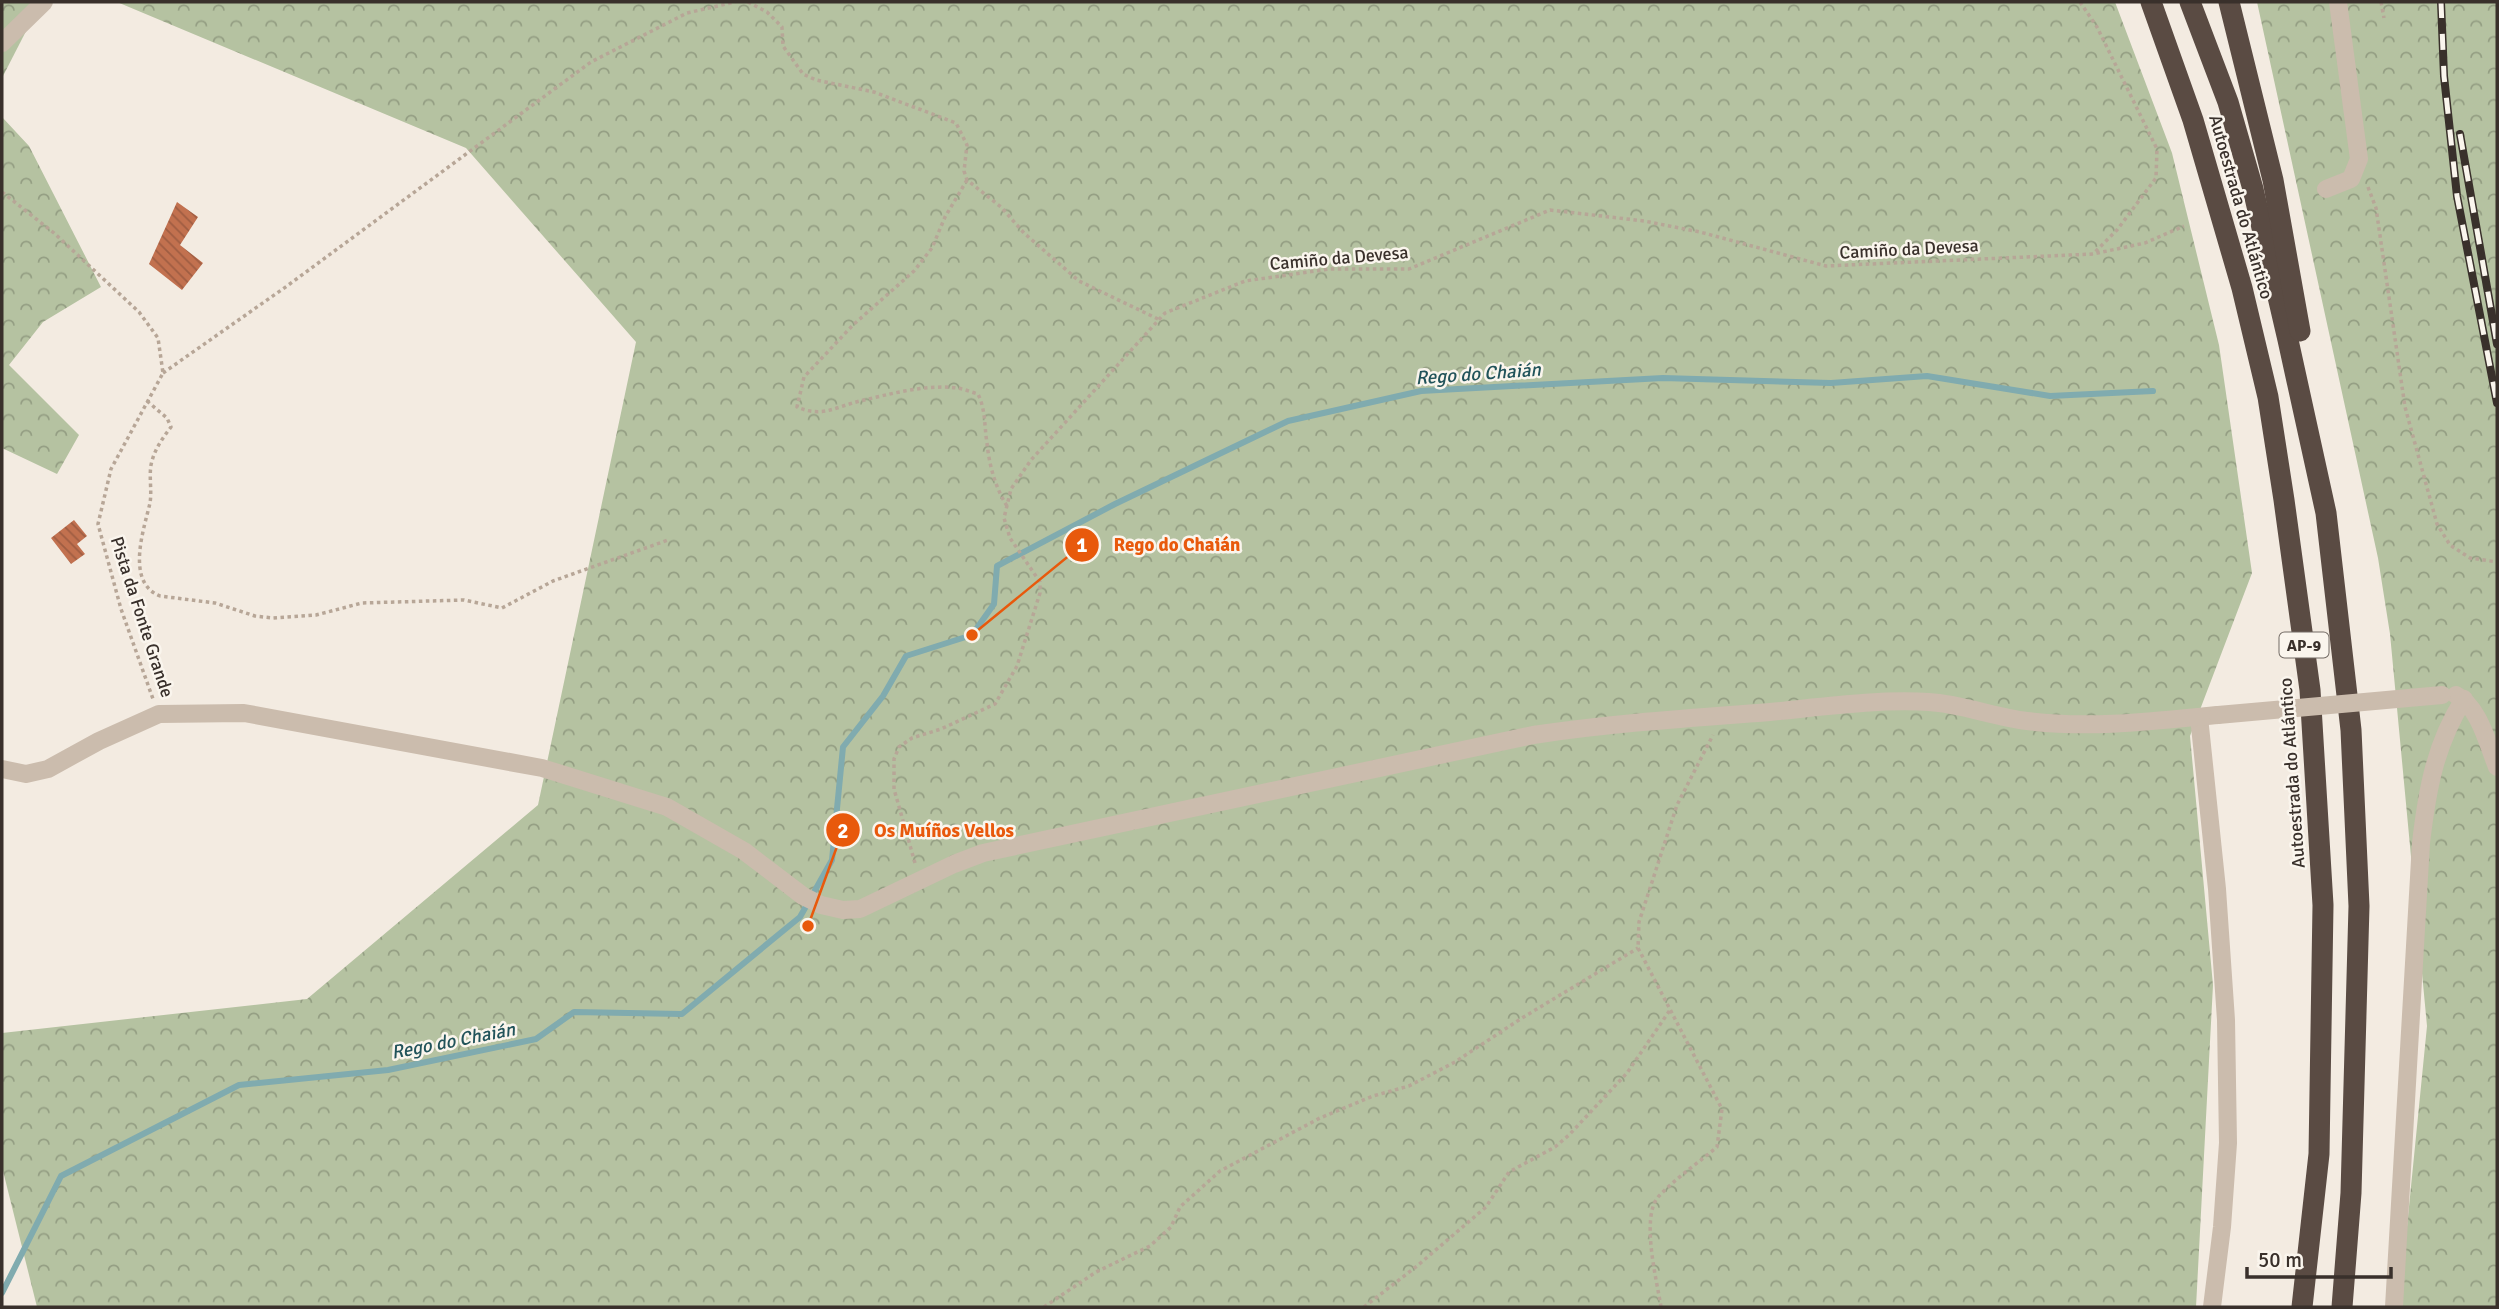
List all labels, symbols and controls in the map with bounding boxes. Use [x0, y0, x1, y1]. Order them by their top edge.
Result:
street label: Autoestrada do Atlántico [2204, 112, 2278, 302]
street label: Camiño da Devesa [1839, 234, 1979, 264]
street label: Camiño da Devesa [1269, 241, 1409, 275]
water label: Rego do Chaián [1415, 358, 1542, 390]
callout: Rego do Chaián [1065, 525, 1255, 565]
text: 1 [1076, 532, 1088, 558]
text: Rego do Chaián [1114, 533, 1240, 557]
street label: Pista da Fonte Grande [106, 534, 178, 700]
road number: AP-9 [2280, 632, 2328, 658]
street label: Autoestrada do Atlántico [2274, 677, 2310, 869]
callout: Os Muíños Vellos [825, 810, 1028, 850]
text: 2 [837, 818, 849, 844]
text: Os Muíños Vellos [874, 819, 1014, 843]
water label: Rego do Chaián [389, 1017, 518, 1065]
scale bar [2247, 1236, 2390, 1280]
text: 50 m [2258, 1247, 2302, 1273]

